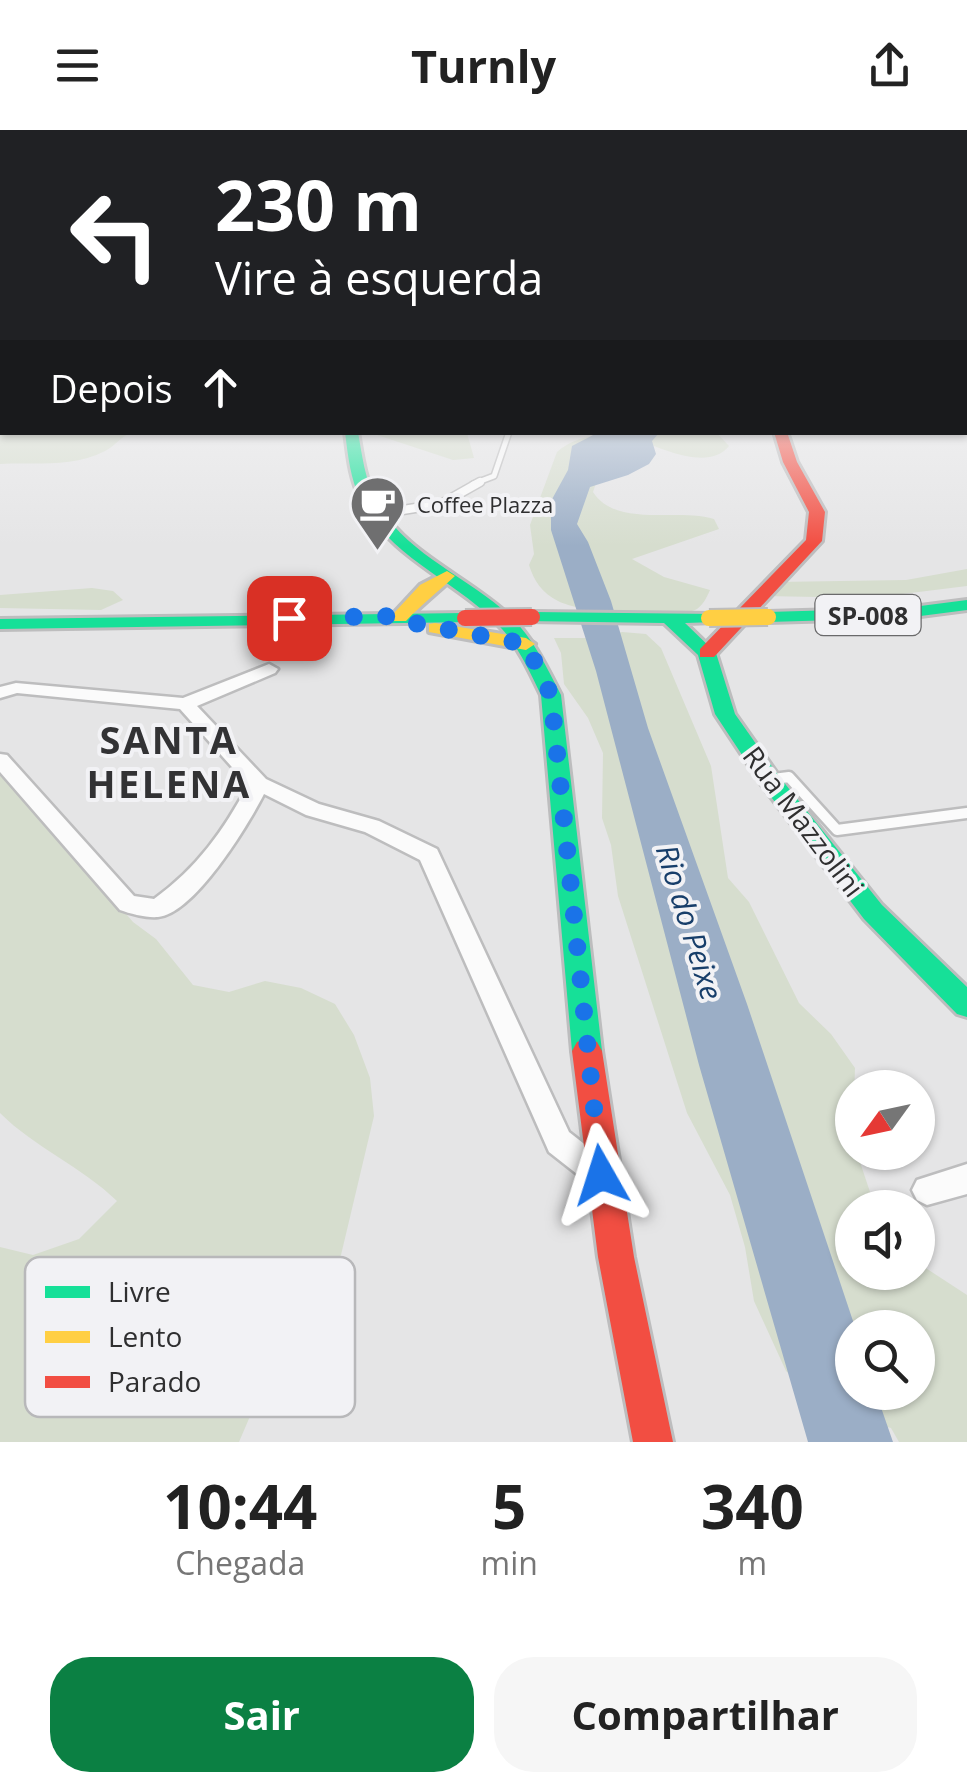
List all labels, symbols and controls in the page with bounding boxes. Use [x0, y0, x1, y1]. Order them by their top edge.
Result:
text: Turnly [411, 35, 556, 96]
icon: menu [50, 38, 105, 93]
icon: share [862, 38, 917, 93]
text: 230 m [215, 156, 422, 252]
icon: left [50, 170, 180, 300]
text: Vire à esquerda [215, 247, 543, 308]
icon: ahead [193, 360, 248, 415]
text: Depois [50, 362, 173, 414]
cafe icon: Coffee Plazza [348, 474, 408, 553]
place label: Coffee Plazza [417, 489, 553, 519]
pin [247, 576, 332, 661]
icon: arrive [262, 591, 317, 646]
road number: SP-008 [816, 595, 920, 635]
district label: SANTA HELENA [86, 713, 252, 809]
street label: Rua Mazzolini [735, 738, 873, 904]
water label: Rio do Peixe [647, 839, 733, 1005]
north arrow [835, 1070, 935, 1170]
map controls [835, 1070, 935, 1410]
position arrow [549, 1123, 653, 1227]
button: sound [835, 1190, 935, 1290]
legend [25, 1257, 355, 1417]
text: Livre [108, 1272, 171, 1310]
button: search [835, 1310, 935, 1410]
text: Lento [108, 1317, 182, 1355]
text: Parado [108, 1362, 201, 1400]
text: 10:44 [163, 1465, 317, 1547]
text: 5 [492, 1465, 526, 1547]
text: 340 [701, 1465, 804, 1547]
text: Chegada [175, 1541, 305, 1584]
text: min [481, 1541, 538, 1584]
text: m [738, 1541, 767, 1584]
button: Sair [50, 1657, 474, 1772]
button: Compartilhar [494, 1657, 917, 1772]

